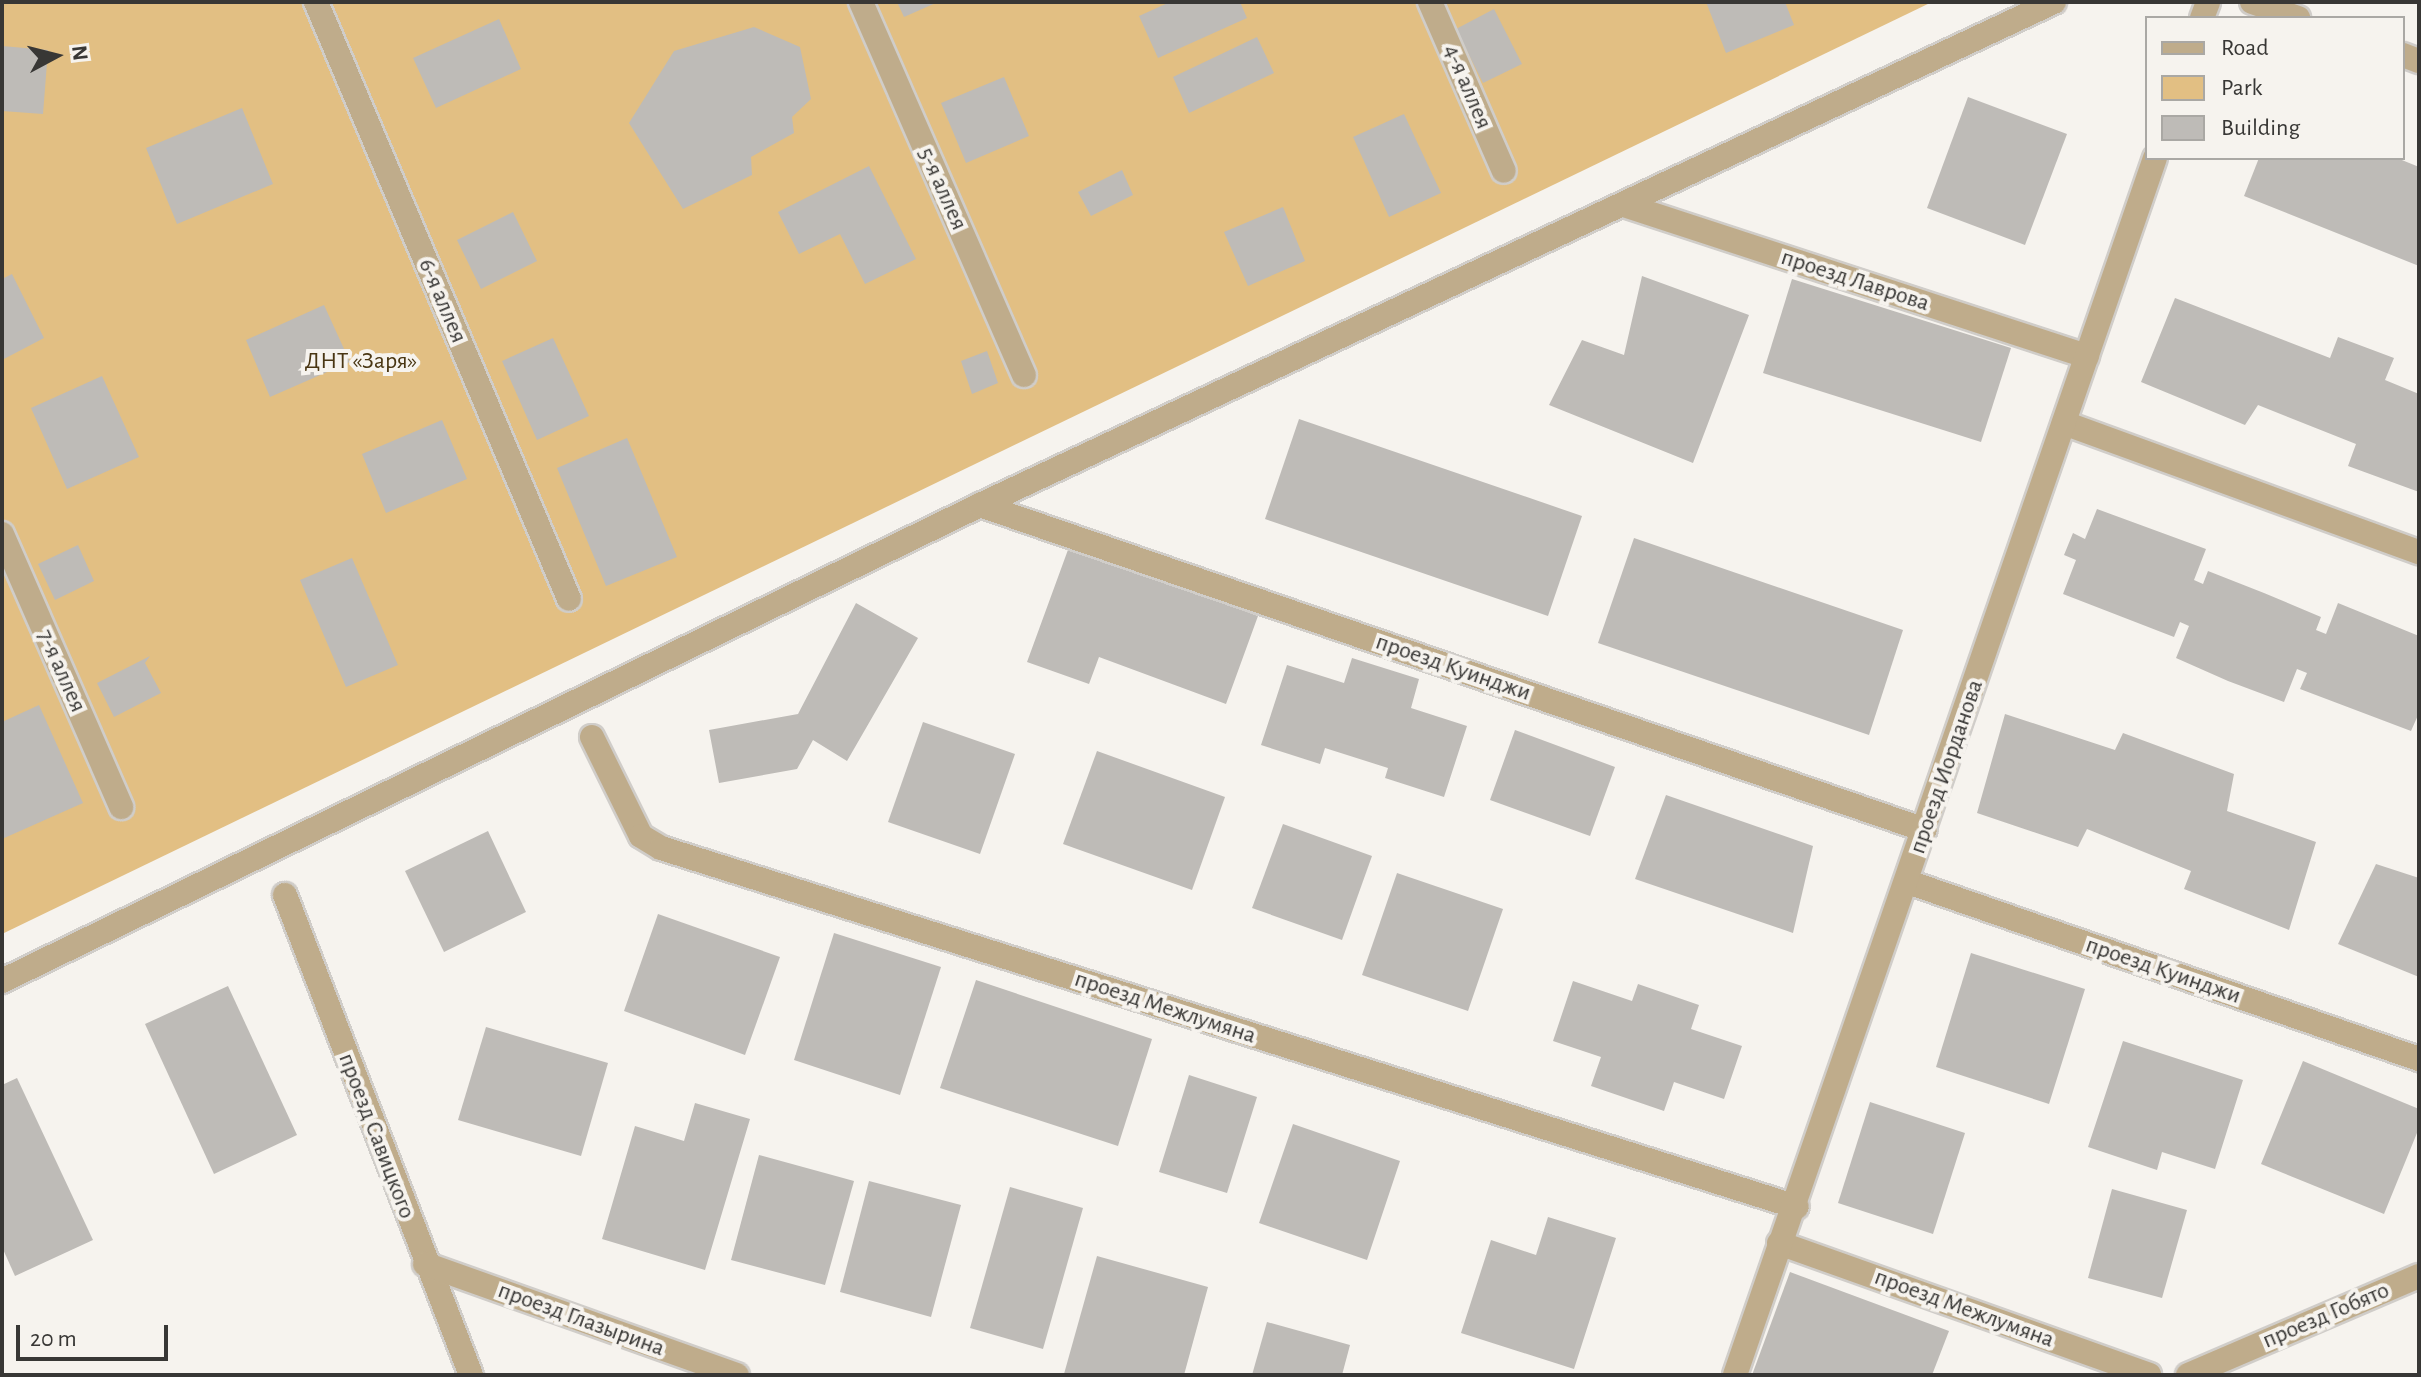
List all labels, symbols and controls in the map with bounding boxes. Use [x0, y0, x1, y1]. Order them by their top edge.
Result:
north arrow [16, 16, 96, 96]
legend [2145, 16, 2405, 160]
text: Road [2221, 36, 2269, 60]
street label: 4-я аллея [1436, 40, 1498, 134]
text: N [68, 44, 92, 62]
text: Park [2221, 76, 2262, 100]
text: Building [2221, 116, 2300, 140]
street label: 5-я аллея [911, 143, 973, 235]
street label: проезд Лаврова [1777, 243, 1933, 319]
street label: 6-я аллея [411, 254, 473, 348]
park label: ДНТ «Заря» [305, 348, 417, 376]
street label: 7-я аллея [30, 625, 92, 717]
street label: проезд Куинджи [1372, 628, 1534, 708]
street label: проезд Иорданова [1904, 676, 1990, 858]
street label: проезд Куинджи [2082, 931, 2244, 1011]
street label: проезд Межлумяна [1071, 965, 1259, 1051]
street label: проезд Савицкого [331, 1049, 421, 1223]
street label: проезд Межлумяна [1870, 1263, 2058, 1355]
street label: проезд Глазырина [494, 1276, 668, 1364]
street label: проезд Гобято [2258, 1276, 2394, 1356]
scale bar [20, 1309, 172, 1359]
text: 20 m [30, 1327, 77, 1351]

